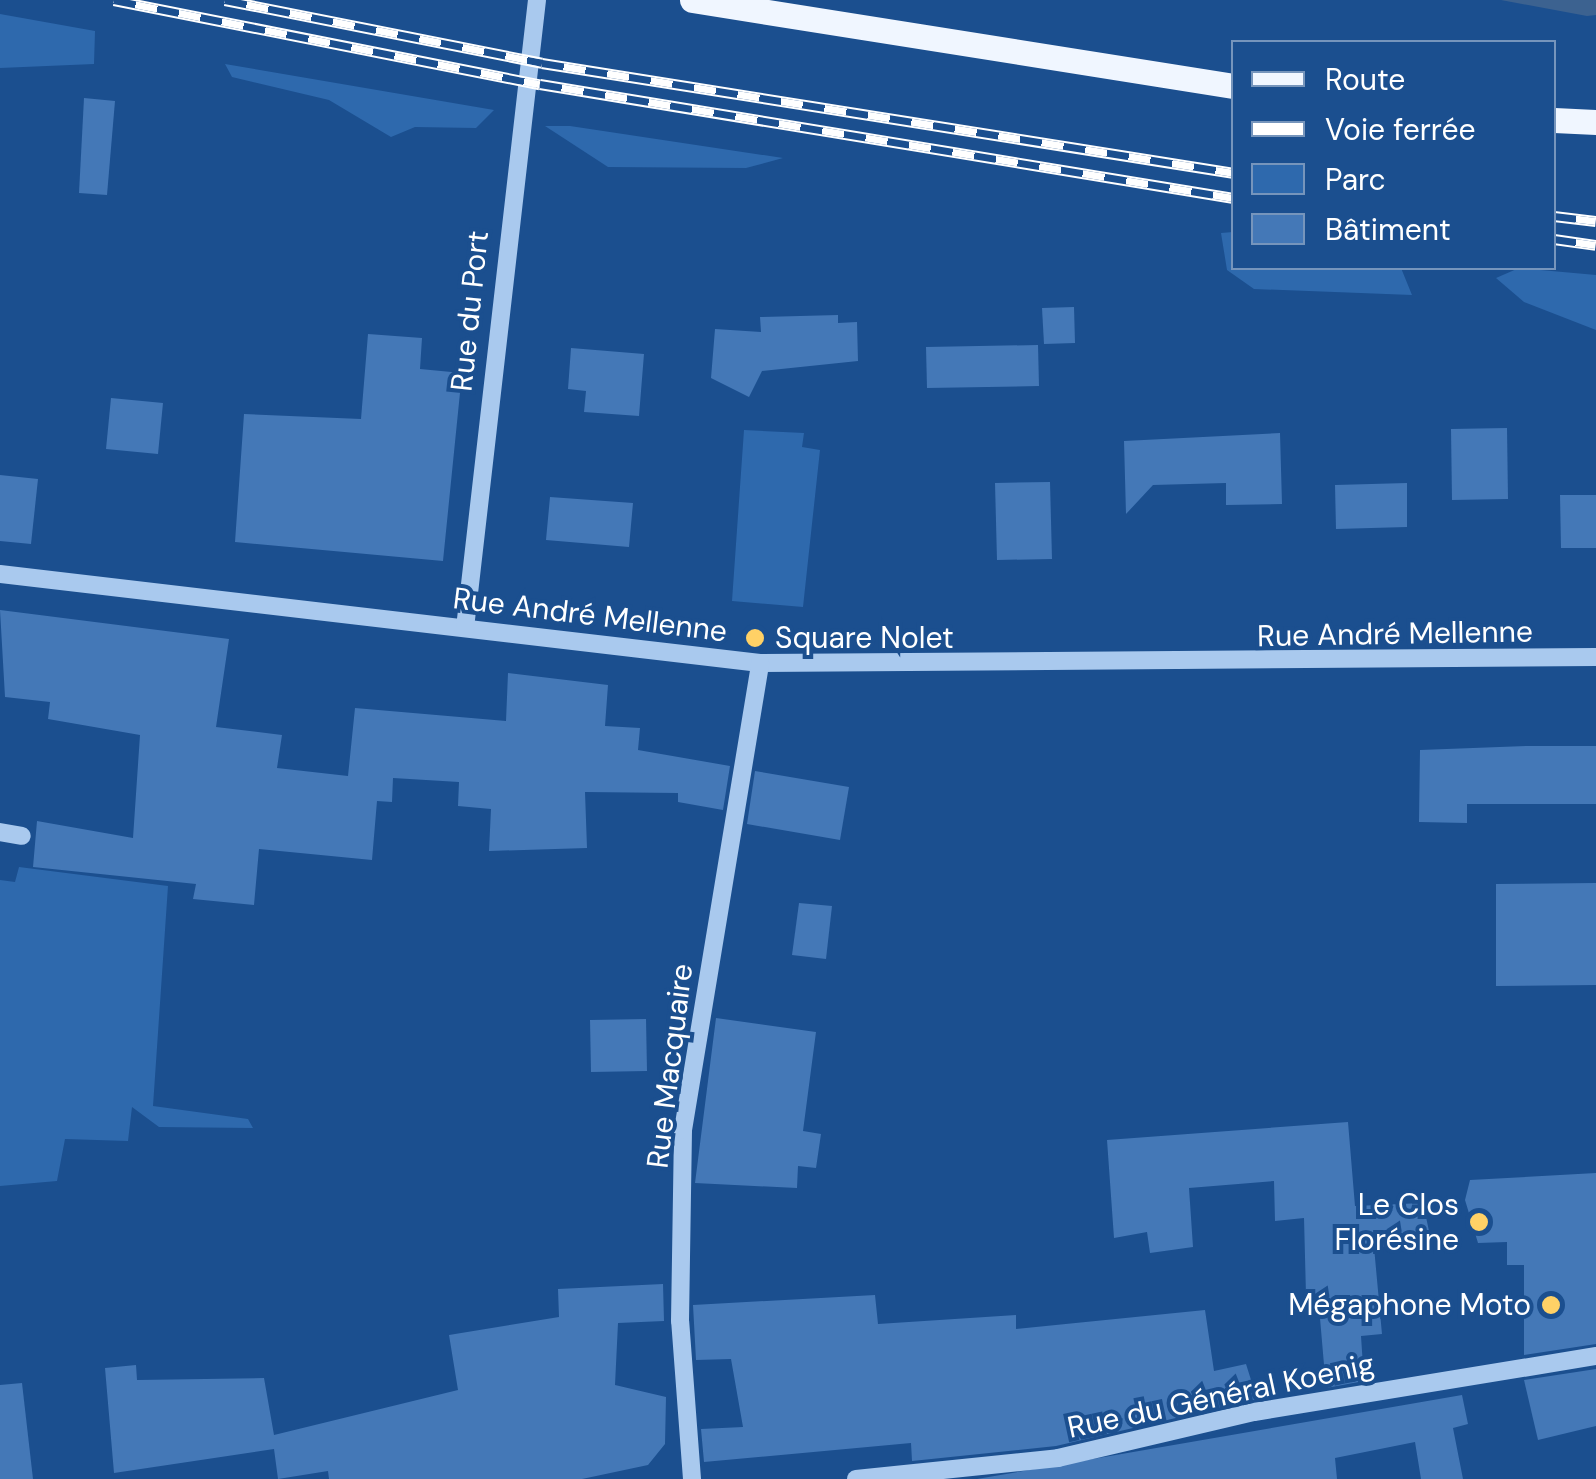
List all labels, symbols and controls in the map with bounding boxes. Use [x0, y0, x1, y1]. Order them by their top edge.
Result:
legend [1231, 40, 1556, 270]
text: Route [1325, 60, 1405, 99]
text: Voie ferrée [1325, 110, 1475, 149]
text: Parc [1325, 160, 1386, 199]
text: Bâtiment [1325, 210, 1451, 249]
street label: Rue du Port [444, 229, 496, 393]
street label: Rue André Mellenne [451, 580, 729, 650]
street label: Rue André Mellenne [1257, 614, 1533, 654]
place label: Square Nolet [775, 620, 954, 656]
marker: Square Nolet [744, 627, 766, 649]
street label: Rue Macquaire [640, 962, 700, 1170]
place label: Le Clos Florésine [1334, 1187, 1459, 1258]
marker: Le Clos Florésine [1468, 1211, 1490, 1233]
place label: Mégaphone Moto [1288, 1287, 1531, 1323]
marker: Mégaphone Moto [1540, 1294, 1562, 1316]
street label: Rue du Général Koenig [1064, 1346, 1378, 1446]

